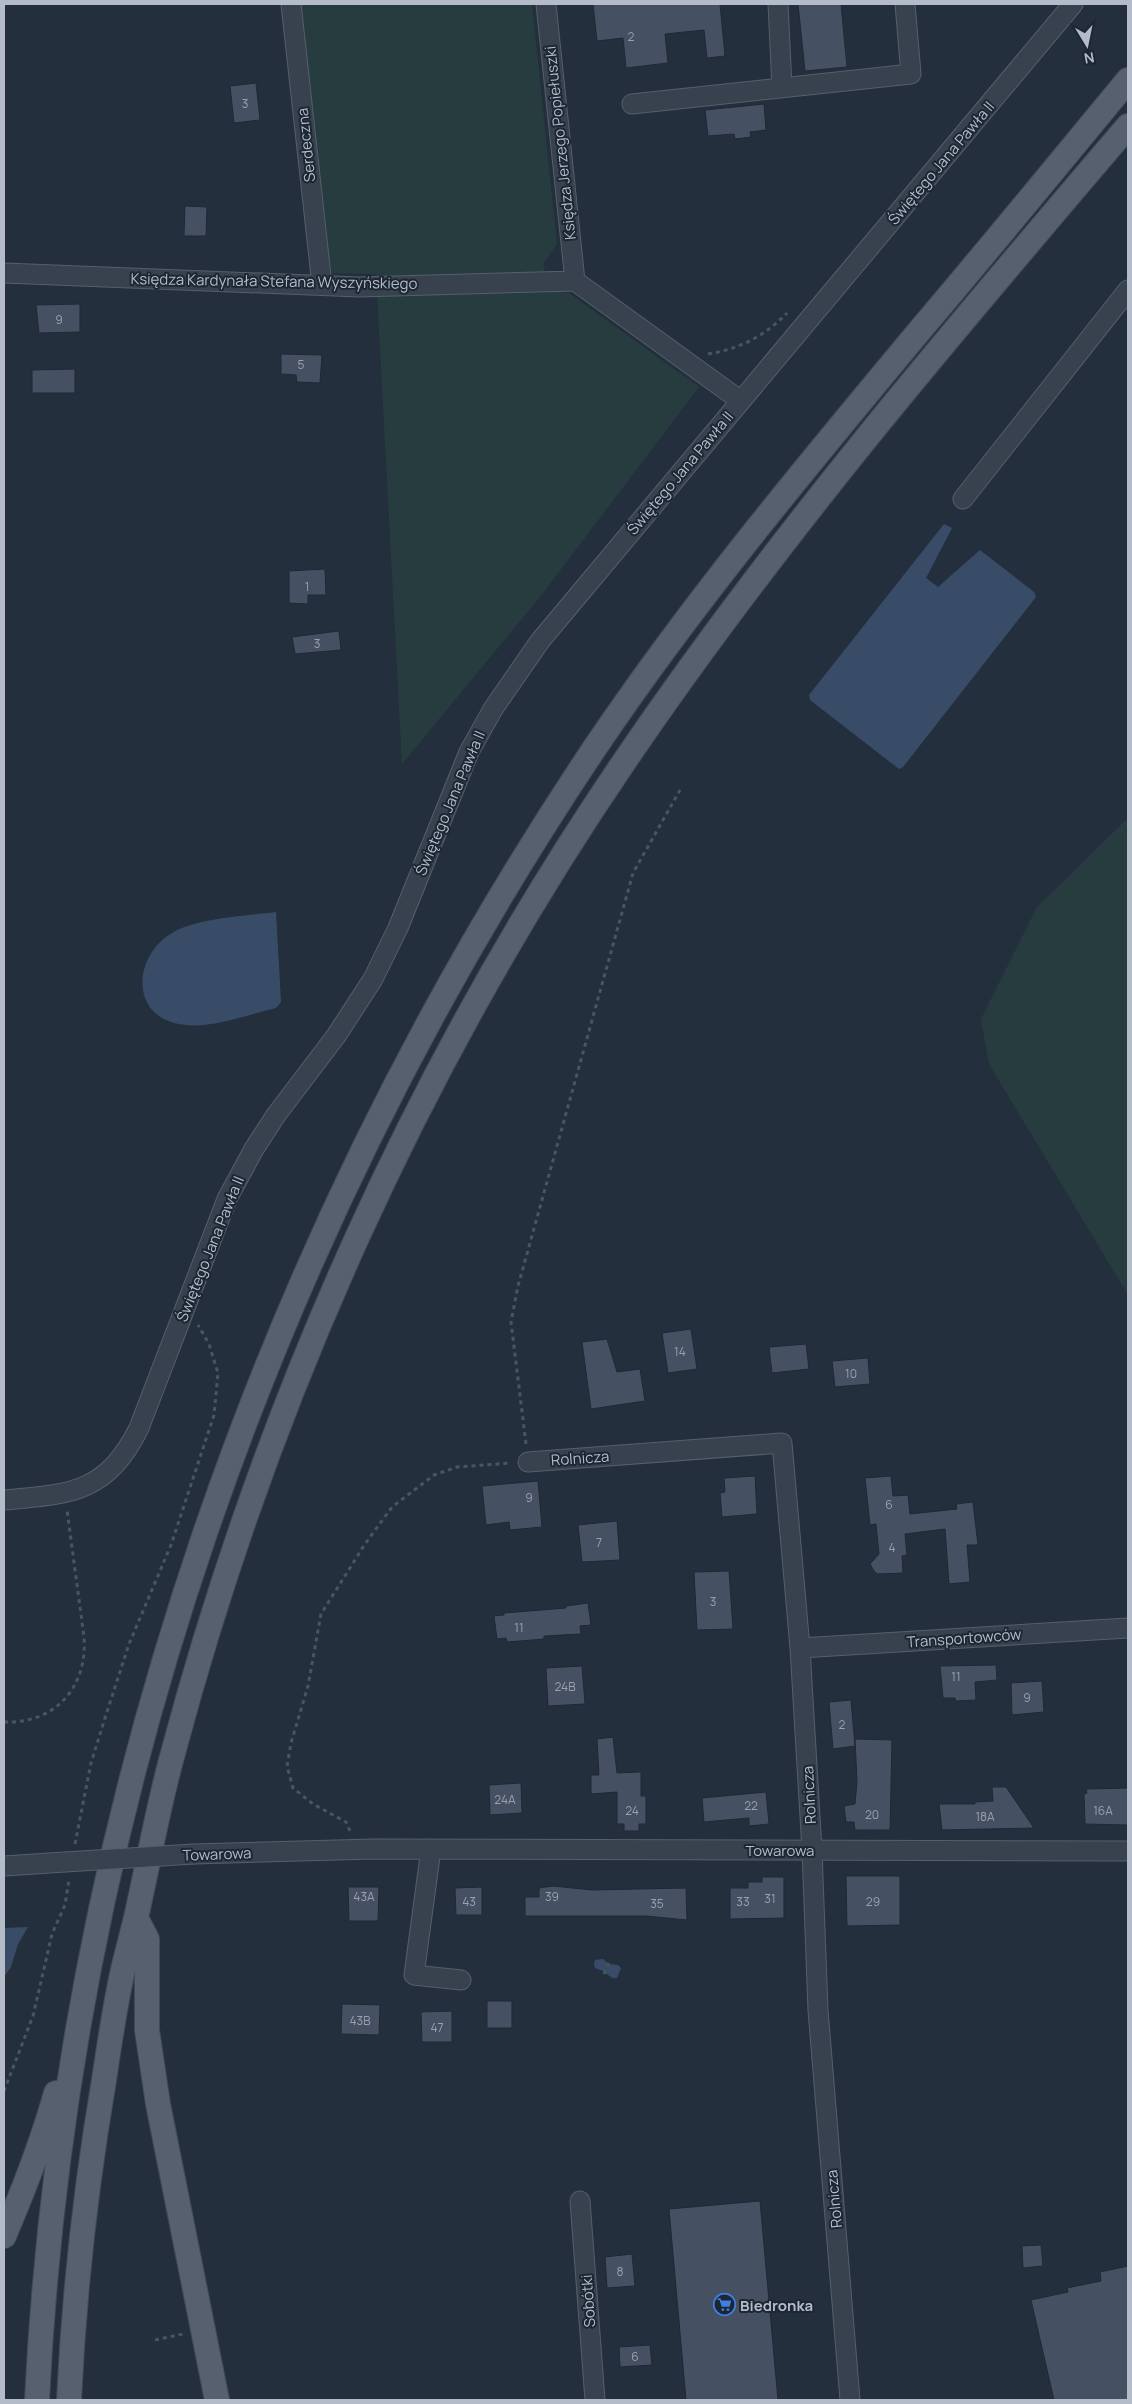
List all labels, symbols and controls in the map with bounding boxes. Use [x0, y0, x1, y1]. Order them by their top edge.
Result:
north arrow [1062, 20, 1112, 70]
house number: 2 [628, 28, 635, 45]
street label: Księdza Jerzego Popiełuszki [539, 45, 581, 241]
text: N [1083, 48, 1096, 69]
house number: 3 [242, 95, 248, 112]
street label: Świętego Jana Pawła II [883, 97, 999, 229]
street label: Serdeczna [292, 107, 320, 183]
street label: Księdza Kardynała Stefana Wyszyńskiego [130, 268, 418, 294]
house number: 9 [55, 311, 63, 328]
house number: 5 [298, 356, 305, 373]
street label: Świętego Jana Pawła II [622, 407, 738, 539]
house number: 1 [305, 578, 309, 595]
house number: 3 [314, 635, 320, 652]
street label: Świętego Jana Pawła II [410, 727, 490, 879]
street label: Świętego Jana Pawła II [171, 1173, 249, 1325]
house number: 14 [674, 1343, 686, 1360]
house number: 10 [845, 1365, 857, 1382]
street label: Rolnicza [550, 1445, 610, 1471]
house number: 9 [525, 1489, 533, 1506]
house number: 6 [885, 1496, 893, 1513]
house number: 7 [596, 1534, 602, 1551]
house number: 4 [888, 1539, 896, 1556]
house number: 3 [710, 1593, 716, 1610]
house number: 11 [514, 1619, 524, 1636]
street label: Transportowców [906, 1623, 1023, 1652]
house number: 11 [951, 1668, 961, 1685]
house number: 24B [554, 1678, 576, 1695]
house number: 9 [1023, 1689, 1031, 1706]
house number: 2 [839, 1716, 846, 1733]
street label: Rolnicza [797, 1765, 821, 1825]
house number: 24A [494, 1791, 516, 1808]
house number: 22 [744, 1797, 758, 1814]
house number: 24 [625, 1802, 639, 1819]
house number: 16A [1093, 1802, 1113, 1819]
house number: 20 [865, 1806, 879, 1823]
house number: 18A [975, 1808, 995, 1825]
street label: Towarowa [746, 1840, 814, 1861]
street label: Towarowa [182, 1842, 252, 1866]
house number: 43A [353, 1888, 375, 1905]
house number: 39 [545, 1888, 559, 1905]
house number: 31 [764, 1890, 776, 1907]
house number: 43 [462, 1893, 476, 1910]
house number: 33 [736, 1893, 750, 1910]
house number: 29 [866, 1893, 880, 1910]
house number: 35 [650, 1895, 664, 1912]
house number: 43B [349, 2012, 371, 2029]
house number: 47 [430, 2019, 444, 2036]
street label: Rolnicza [821, 2169, 847, 2229]
house number: 8 [617, 2263, 624, 2280]
street label: Sobótki [576, 2274, 600, 2328]
supermarket icon: Biedronka [712, 2293, 736, 2317]
place label: Biedronka [740, 2295, 813, 2316]
house number: 6 [631, 2348, 639, 2365]

